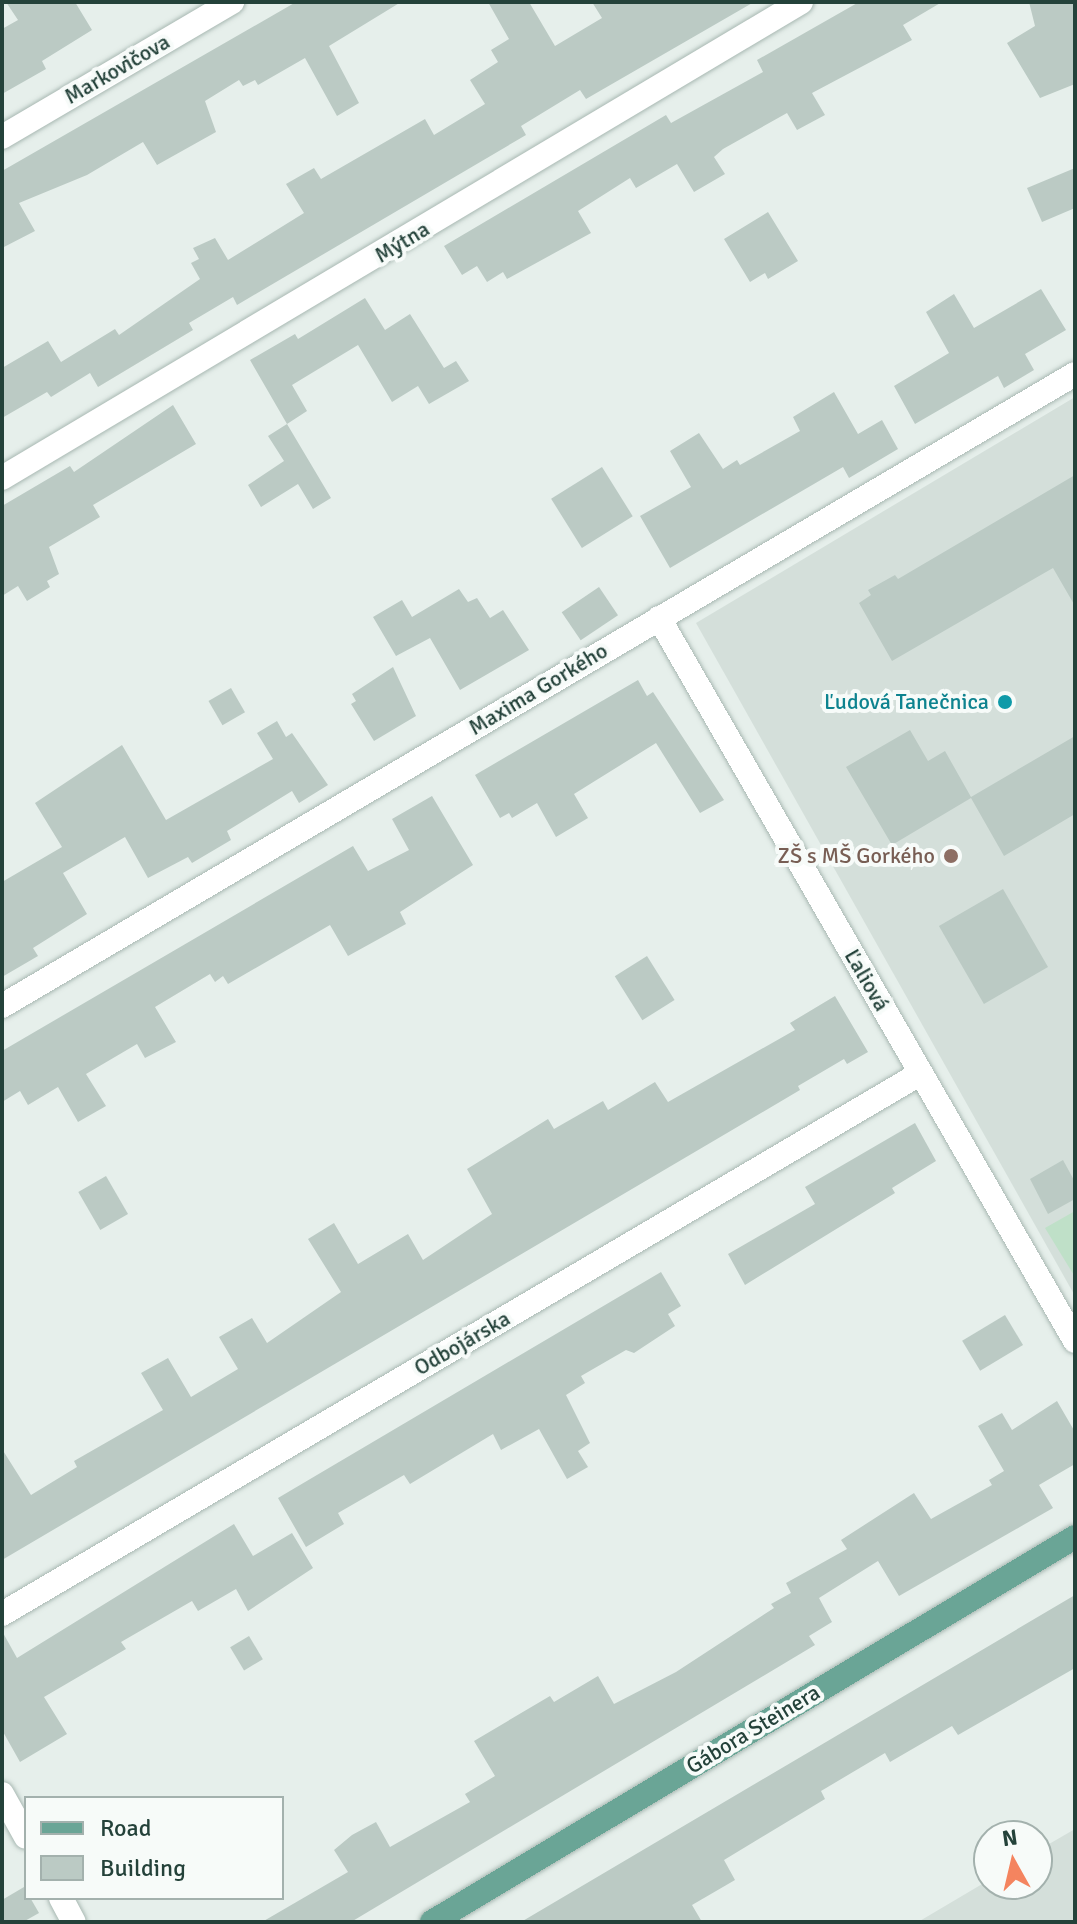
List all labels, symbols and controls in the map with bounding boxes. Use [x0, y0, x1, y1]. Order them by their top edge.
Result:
street label: Markovičova [60, 28, 174, 110]
street label: Mýtna [370, 215, 434, 269]
street label: Maxima Gorkého [464, 637, 612, 741]
place label: Ľudová Tanečnica [824, 689, 989, 715]
marker: Ľudová Tanečnica [996, 693, 1014, 711]
place label: ZŠ s MŠ Gorkého [778, 843, 935, 869]
marker: ZŠ s MŠ Gorkého [942, 847, 960, 865]
street label: Ľaliová [839, 944, 895, 1016]
street label: Odbojárska [409, 1305, 515, 1381]
street label: Gábora Steinera [681, 1679, 825, 1779]
legend [24, 1796, 284, 1900]
text: Road [100, 1813, 151, 1843]
north arrow [973, 1820, 1053, 1900]
text: N [1000, 1823, 1019, 1852]
text: Building [100, 1853, 186, 1883]

